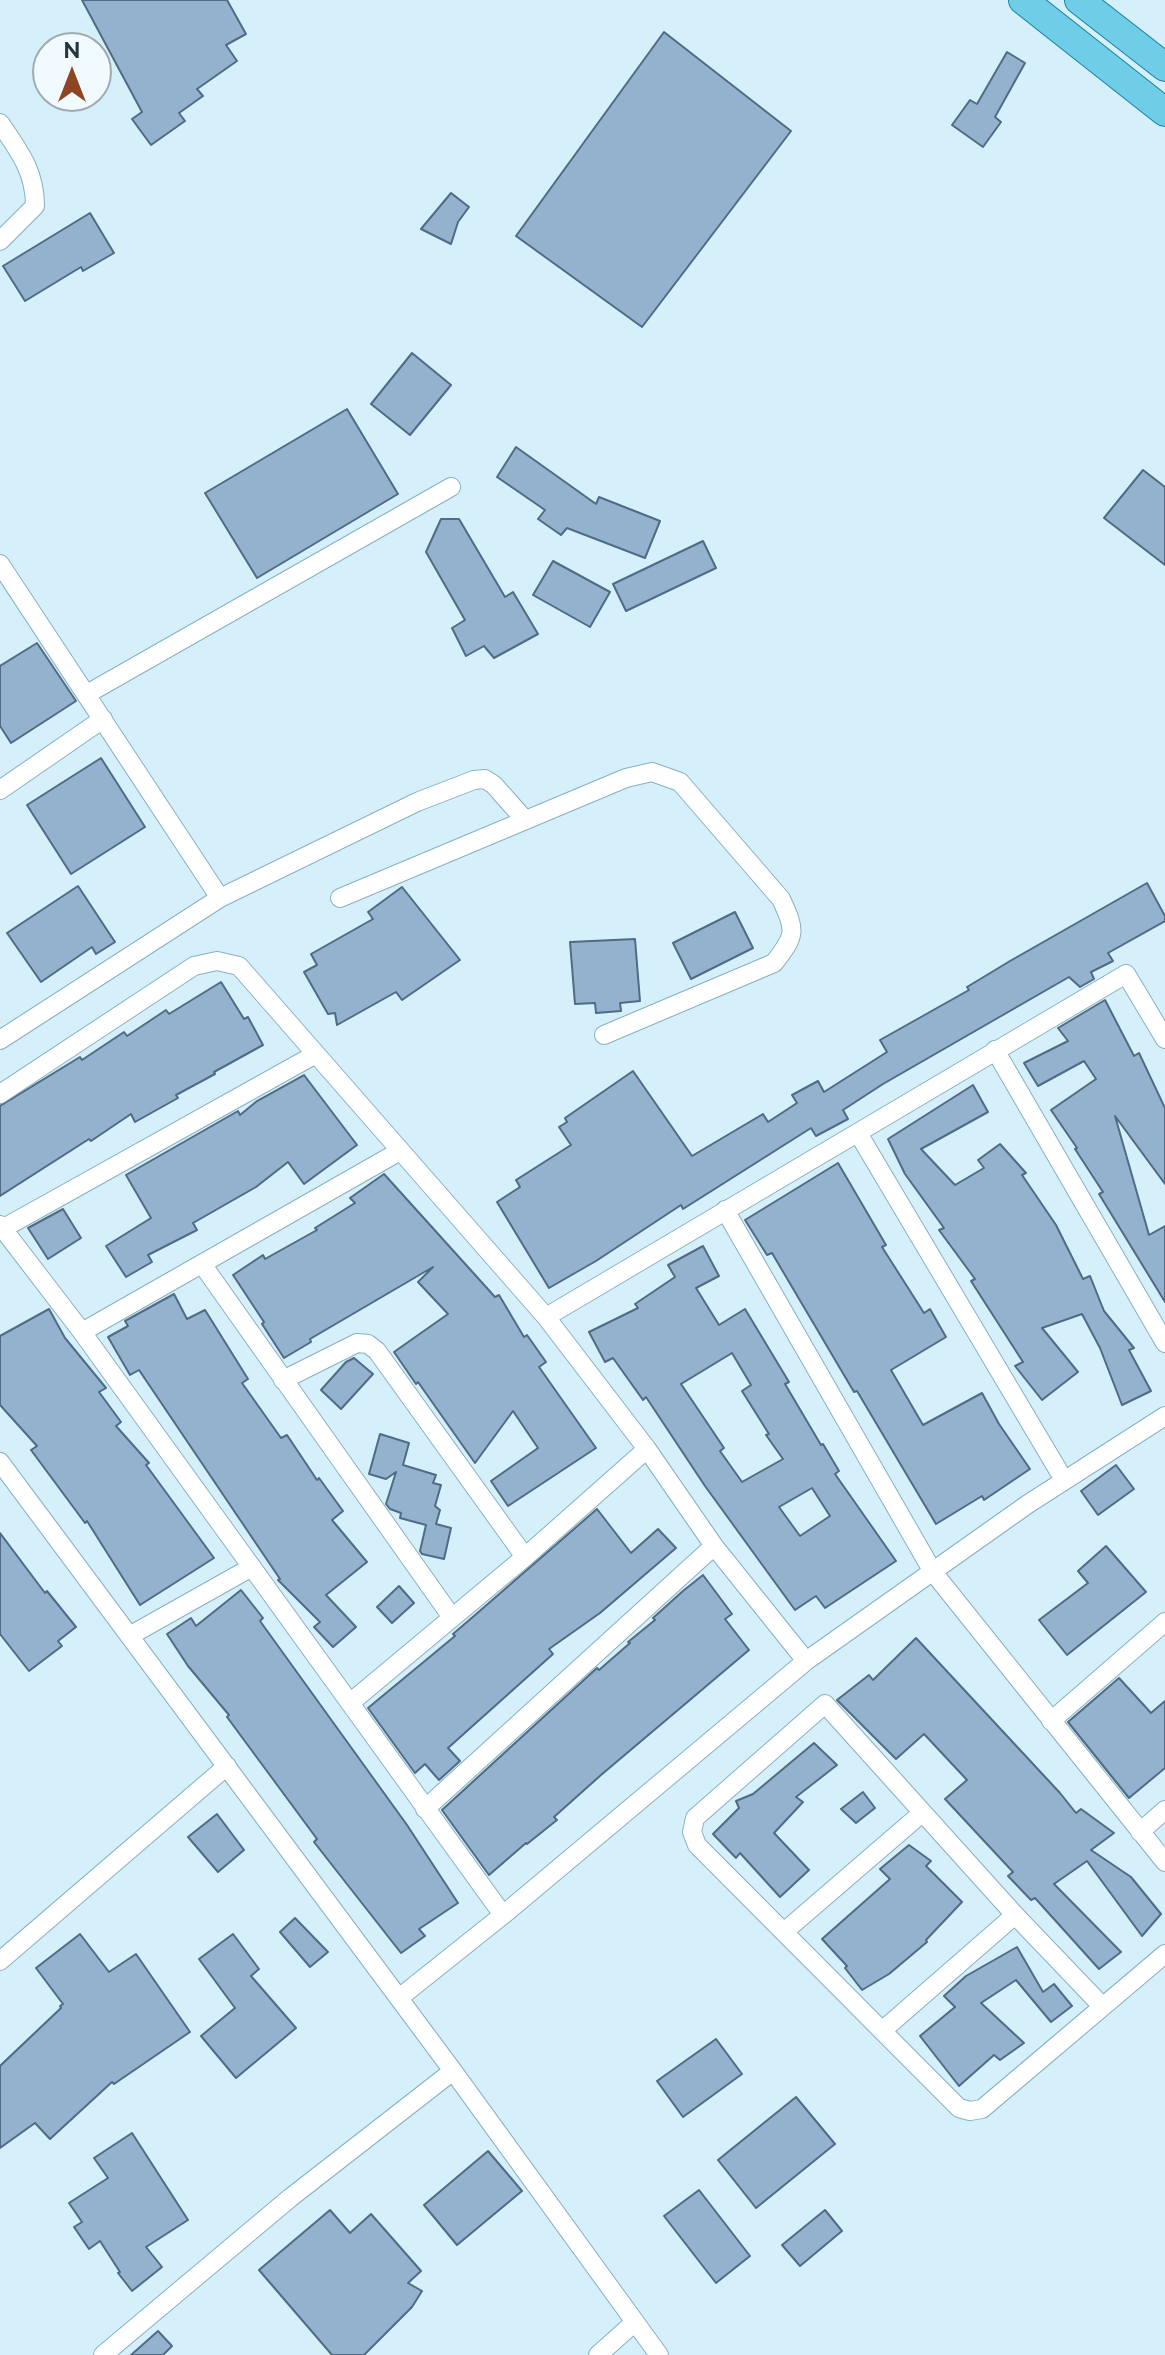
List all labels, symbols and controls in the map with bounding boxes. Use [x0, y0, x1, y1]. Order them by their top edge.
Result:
north arrow [32, 32, 112, 112]
text: N [64, 37, 80, 63]

